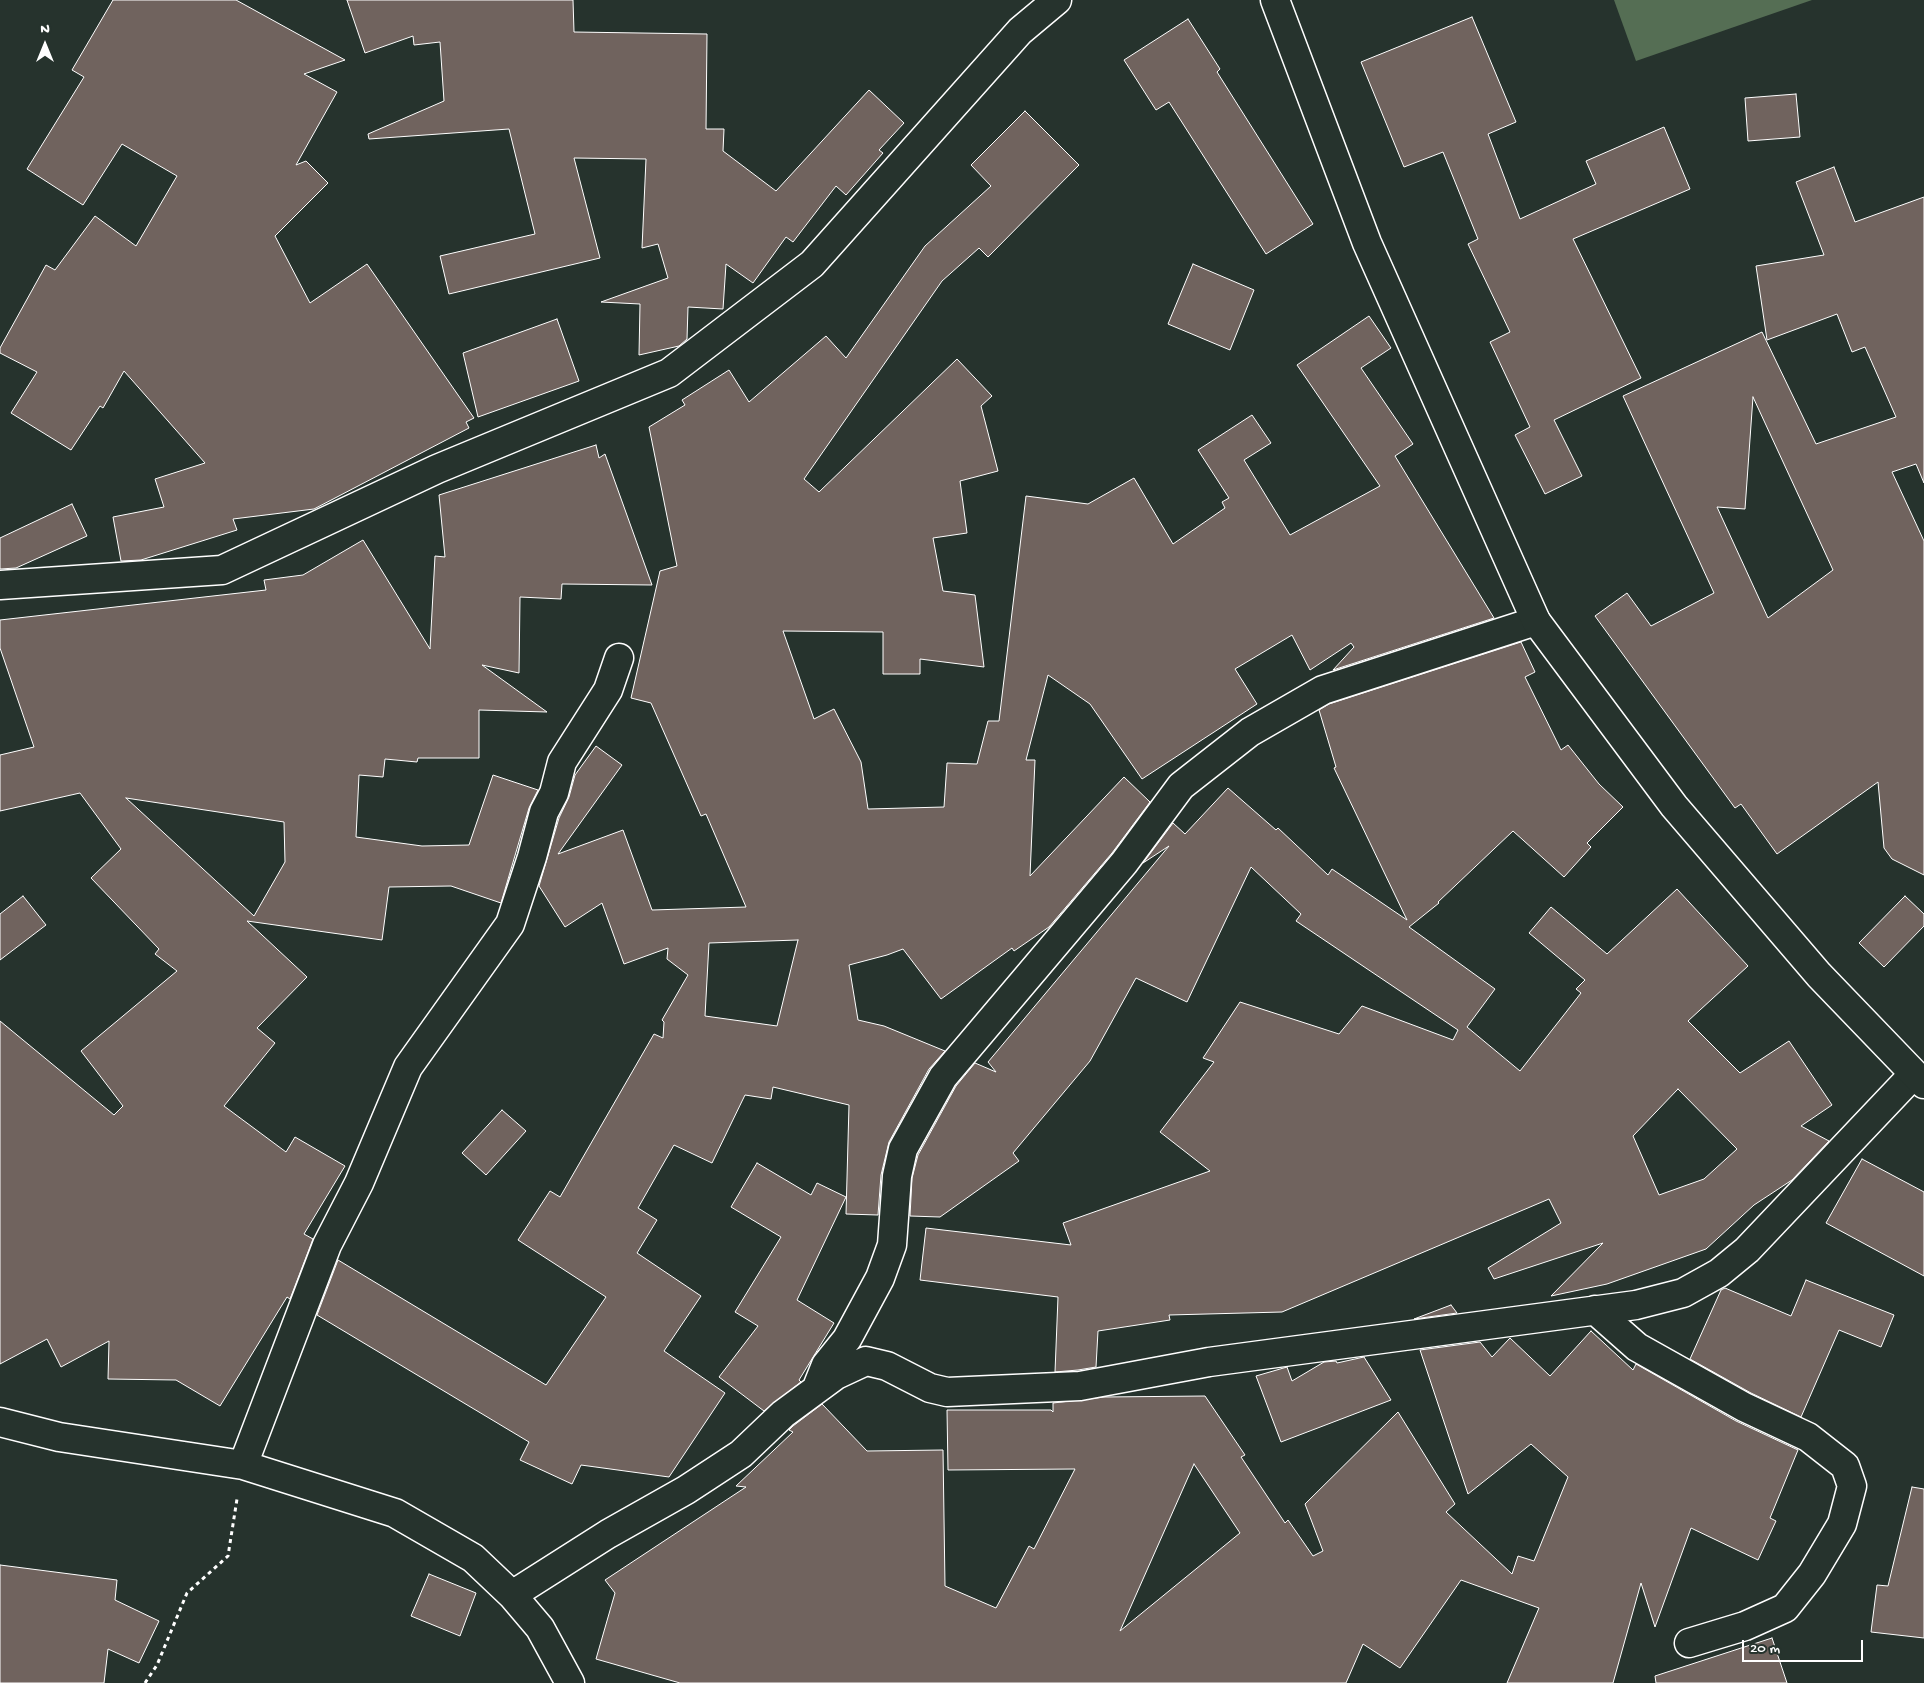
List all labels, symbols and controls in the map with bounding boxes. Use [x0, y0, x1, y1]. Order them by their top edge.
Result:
north arrow [20, 20, 70, 70]
text: N [40, 21, 50, 38]
scale bar [1744, 1630, 1865, 1662]
text: 20 m [1750, 1640, 1780, 1658]

